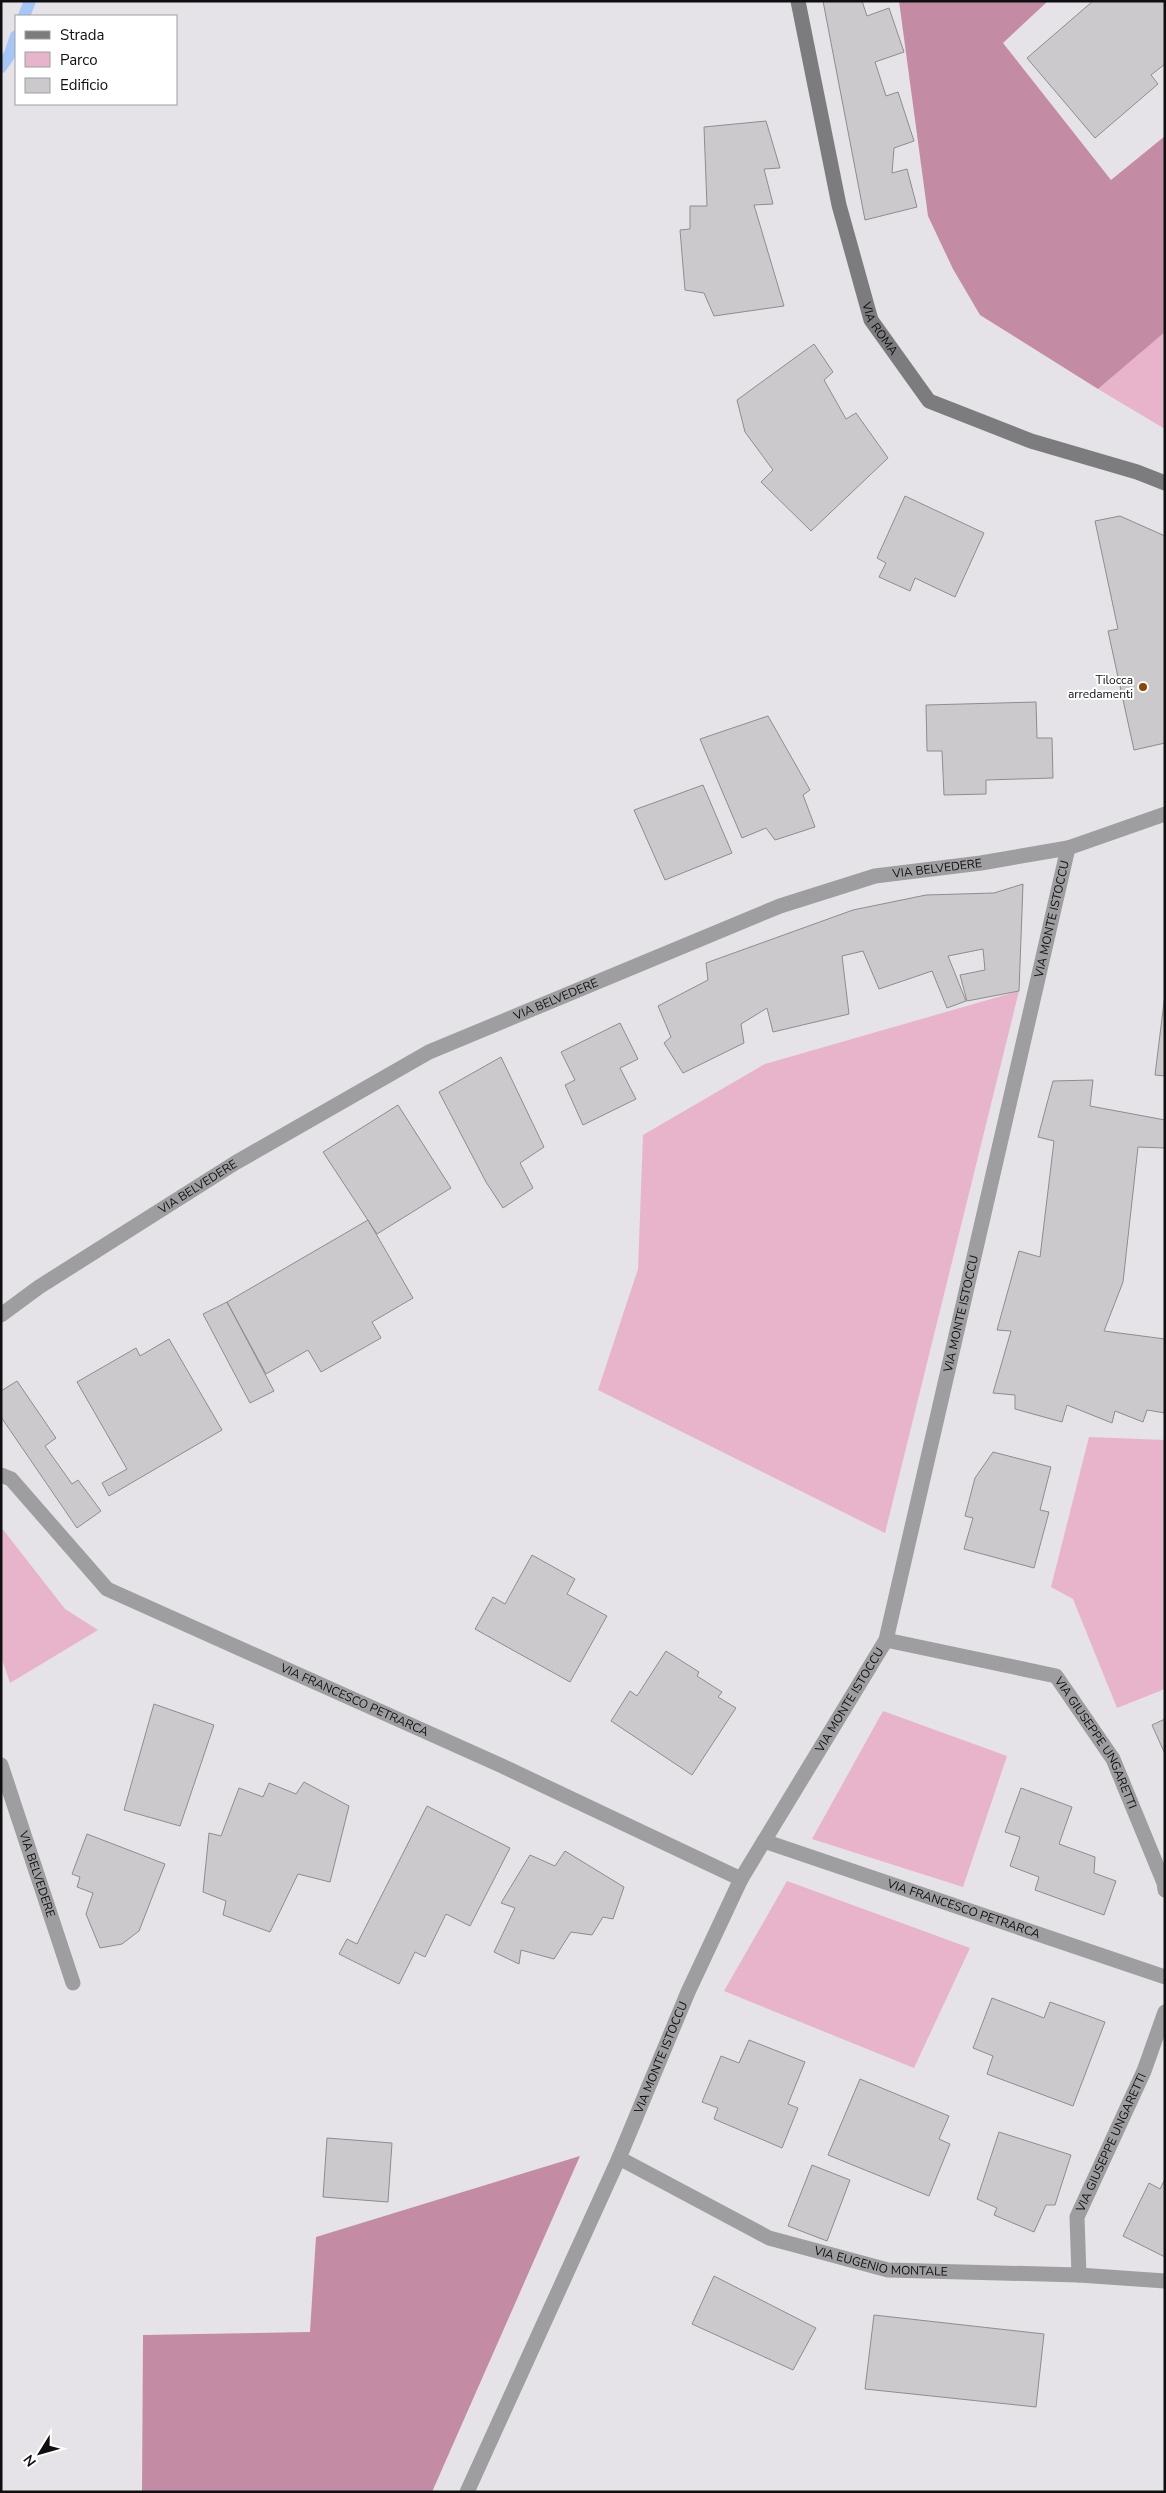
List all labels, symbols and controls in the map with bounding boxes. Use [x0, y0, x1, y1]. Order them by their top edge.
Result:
legend [15, 15, 178, 105]
text: Strada [60, 25, 104, 45]
text: Parco [60, 50, 98, 70]
text: Edificio [60, 75, 108, 95]
street label: VIA ROMA [858, 299, 902, 358]
place label: Tilocca arredamenti [1068, 672, 1133, 702]
marker: Tilocca arredamenti [1137, 681, 1149, 693]
street label: VIA BELVEDERE [891, 855, 983, 882]
street label: VIA MONTE ISTOCCU [1030, 859, 1073, 980]
street label: VIA BELVEDERE [510, 975, 600, 1024]
street label: VIA BELVEDERE [155, 1156, 240, 1218]
street label: VIA MONTE ISTOCCU [940, 1253, 982, 1375]
street label: VIA MONTE ISTOCCU [811, 1645, 888, 1756]
street label: VIA FRANCESCO PETRARCA [277, 1659, 431, 1740]
street label: VIA GIUSEPPE UNGARETTI [1050, 1673, 1141, 1811]
street label: VIA BELVEDERE [15, 1828, 59, 1919]
street label: VIA FRANCESCO PETRARCA [884, 1875, 1043, 1942]
street label: VIA MONTE ISTOCCU [630, 1999, 691, 2117]
street label: VIA GIUSEPPE UNGARETTI [1072, 2070, 1150, 2215]
street label: VIA EUGENIO MONTALE [811, 2242, 948, 2280]
north arrow [15, 2428, 65, 2478]
text: N [19, 2451, 41, 2470]

